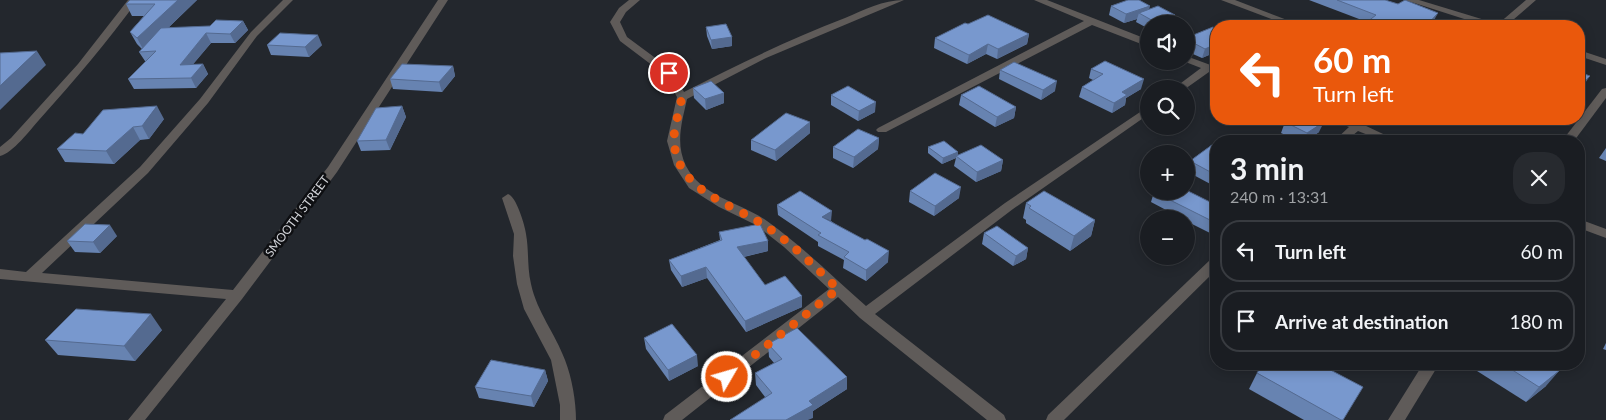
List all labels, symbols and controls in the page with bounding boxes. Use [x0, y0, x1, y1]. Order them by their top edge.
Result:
map controls [1140, 15, 1195, 265]
button: sound [1140, 15, 1195, 70]
text: 60 m [1313, 38, 1391, 80]
icon: left [1230, 40, 1295, 105]
pin [648, 52, 690, 94]
icon: arrive [655, 59, 683, 87]
button: search [1140, 80, 1195, 135]
text: Turn left [1313, 80, 1394, 107]
button: + [1140, 145, 1195, 200]
text: 3 min [1230, 150, 1304, 186]
button: close [1513, 152, 1565, 204]
street label: SMOOTH STREET [262, 172, 332, 260]
text: 240 m · 13:31 [1230, 187, 1329, 206]
button: − [1140, 210, 1195, 265]
icon: left [1232, 237, 1260, 265]
text: Turn left [1275, 240, 1346, 263]
text: 60 m [1520, 240, 1563, 263]
icon: arrive [1232, 307, 1260, 335]
text: Arrive at destination [1275, 310, 1448, 333]
text: 180 m [1509, 310, 1563, 333]
position arrow [700, 350, 752, 402]

